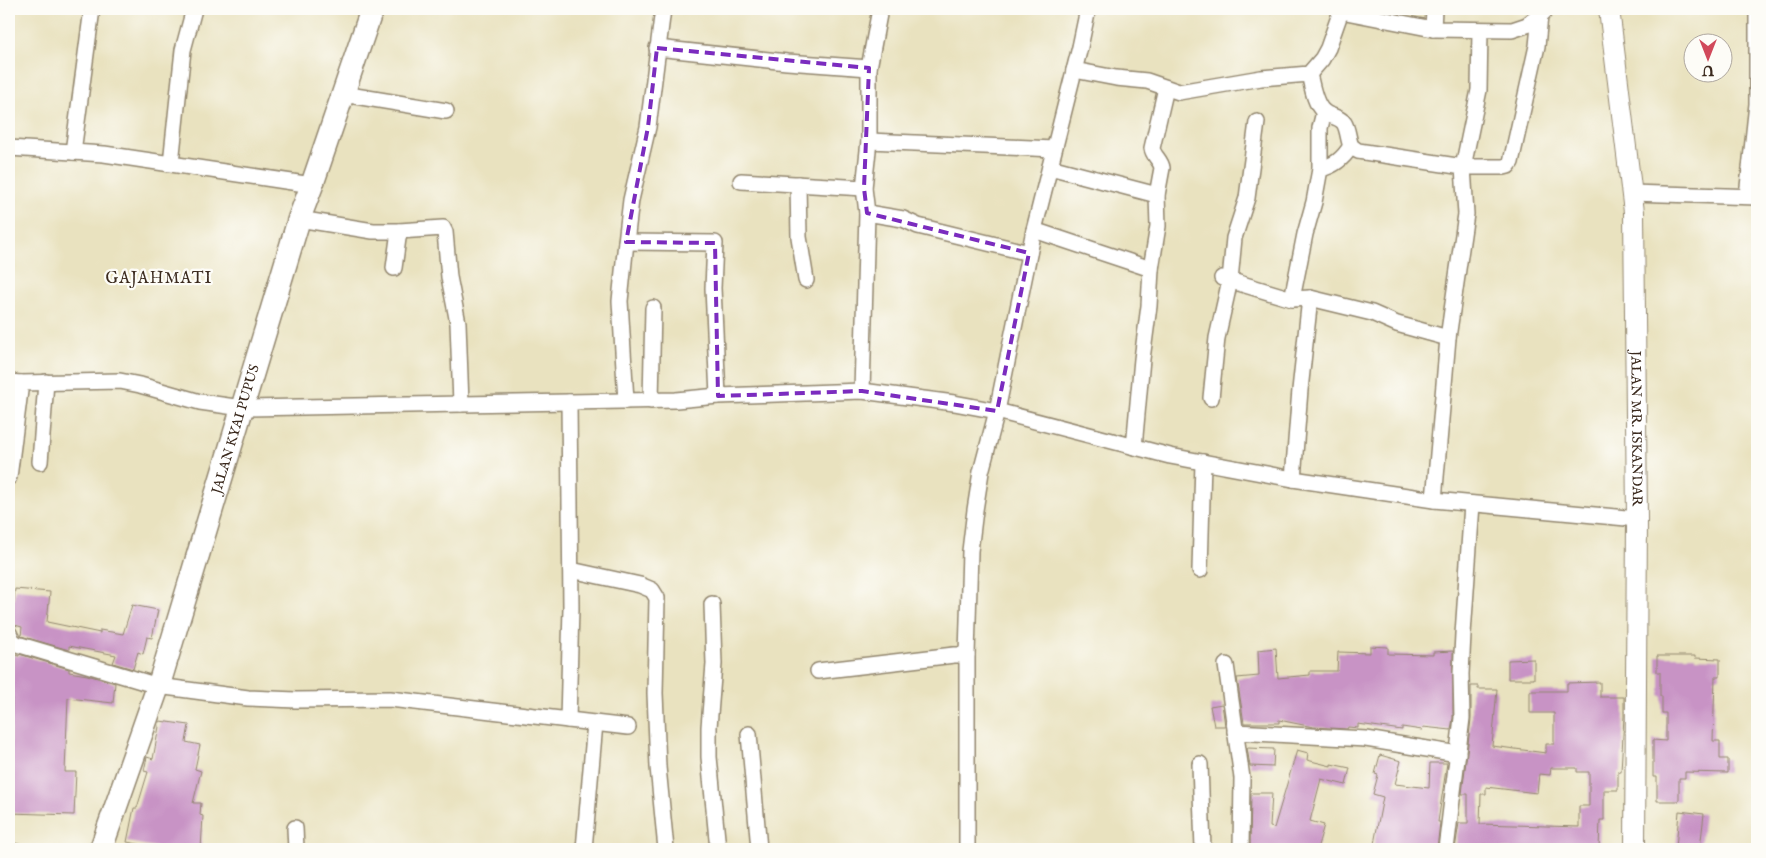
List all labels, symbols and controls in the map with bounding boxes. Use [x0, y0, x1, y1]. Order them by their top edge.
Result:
north arrow [1684, 32, 1734, 82]
text: U [1701, 61, 1715, 79]
district label: GAJAHMATI [106, 269, 212, 289]
street label: JALAN MR. ISKANDAR [1626, 349, 1646, 507]
street label: JALAN KYAI PUPUS [207, 362, 264, 498]

